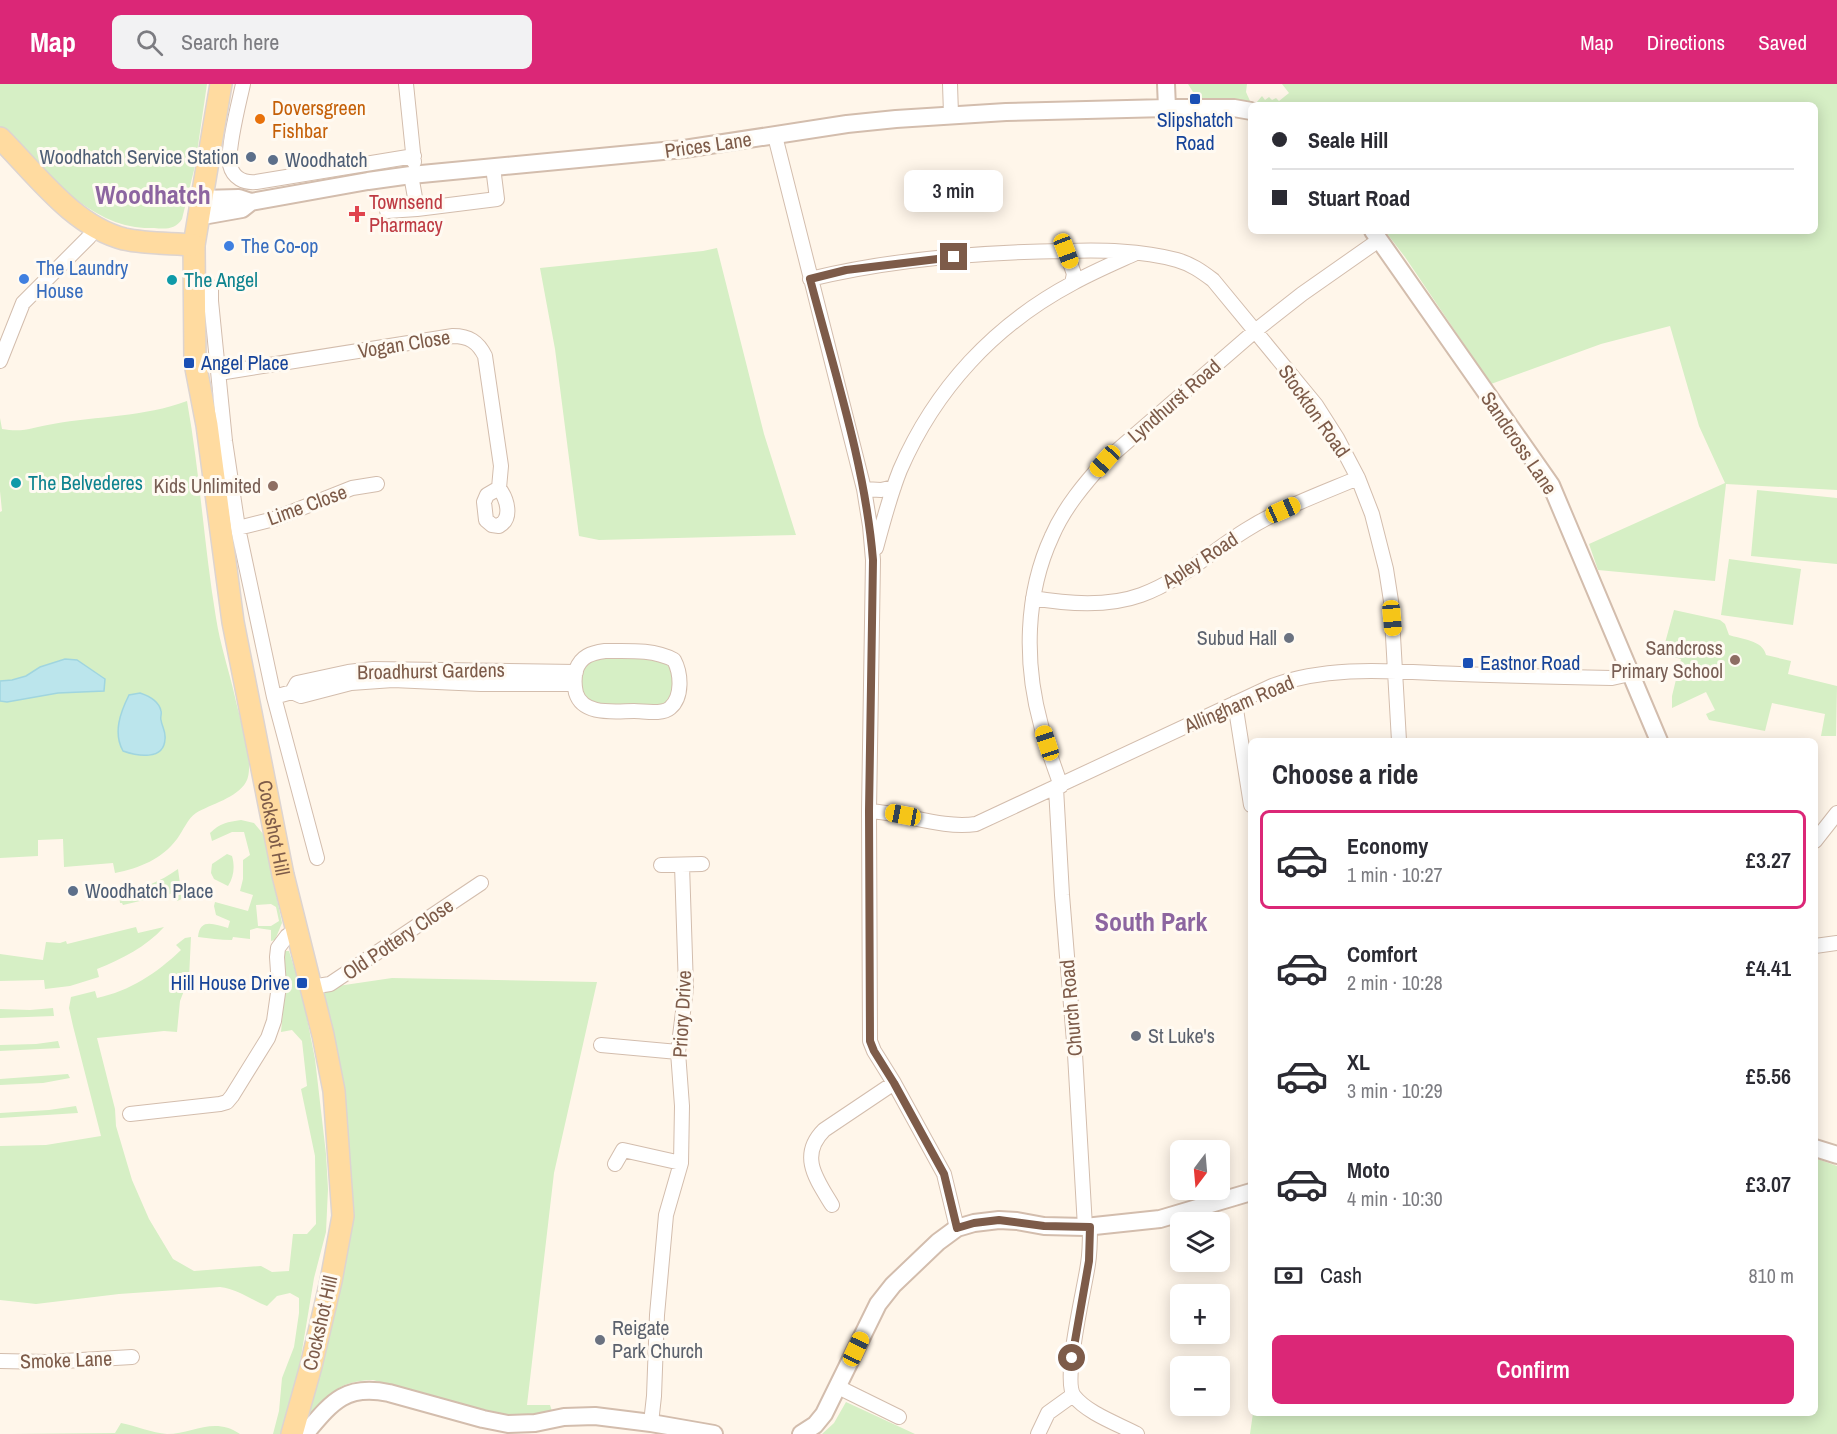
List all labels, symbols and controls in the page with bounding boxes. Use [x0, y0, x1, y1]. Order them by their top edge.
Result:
search box [112, 15, 532, 69]
text: Map [30, 23, 76, 61]
icon: search [133, 26, 166, 59]
text: Search here [181, 27, 279, 57]
text: Map [1580, 28, 1614, 57]
text: Directions [1647, 28, 1725, 57]
text: Saved [1758, 28, 1807, 57]
marker: Slipshatch Road [1188, 92, 1202, 106]
place label: Doversgreen Fishbar [272, 94, 366, 144]
place label: Slipshatch Road [1157, 106, 1233, 156]
marker: Doversgreen Fishbar [253, 112, 267, 126]
street label: Prices Lane [663, 125, 753, 164]
text: Seale Hill [1308, 125, 1388, 155]
place label: Woodhatch Service Station [40, 143, 239, 170]
place label: Woodhatch [285, 146, 368, 173]
marker: Woodhatch Service Station [244, 150, 258, 164]
marker: Woodhatch [266, 153, 280, 167]
callout: 3 min [904, 170, 1004, 212]
district label: Woodhatch [95, 177, 211, 212]
text: 3 min [932, 177, 975, 204]
text: Stuart Road [1308, 183, 1410, 213]
place label: Townsend Pharmacy [369, 188, 444, 238]
marker: Townsend Pharmacy [350, 207, 364, 221]
car [1051, 231, 1081, 271]
place label: The Co-op [241, 232, 318, 259]
marker: The Co-op [222, 239, 236, 253]
route end [940, 243, 967, 270]
place label: The Laundry House [36, 254, 129, 304]
place label: The Angel [184, 266, 258, 293]
marker: The Laundry House [17, 272, 31, 286]
marker: The Angel [165, 273, 179, 287]
street label: Vogan Close [356, 323, 452, 364]
place label: Angel Place [200, 349, 289, 376]
street label: Lyndhurst Road [1121, 353, 1226, 449]
marker: Angel Place [182, 356, 196, 370]
street label: Stockton Road [1272, 359, 1356, 463]
street label: Sandcross Lane [1475, 386, 1564, 499]
car [1086, 442, 1124, 480]
place label: The Belvederes [28, 469, 143, 496]
place label: Kids Unlimited [153, 472, 261, 499]
marker: The Belvederes [9, 476, 23, 490]
street label: Lime Close [263, 478, 350, 531]
marker: Kids Unlimited [266, 479, 280, 493]
car [1263, 494, 1303, 526]
street label: Apley Road [1156, 525, 1243, 595]
car [1381, 599, 1403, 637]
place label: Subud Hall [1197, 624, 1277, 651]
marker: Subud Hall [1282, 631, 1296, 645]
place label: Sandcross Primary School [1611, 634, 1723, 684]
place label: Eastnor Road [1480, 649, 1580, 676]
marker: Sandcross Primary School [1728, 653, 1742, 667]
street label: Broadhurst Gardens [357, 656, 505, 685]
marker: Eastnor Road [1461, 656, 1475, 670]
street label: Allingham Road [1179, 668, 1298, 739]
car [1033, 723, 1061, 763]
text: Choose a ride [1272, 756, 1418, 792]
street label: Cockshot Hill [252, 778, 297, 878]
car [884, 803, 922, 827]
text: Economy [1347, 831, 1428, 861]
icon: car [1275, 833, 1329, 887]
text: £3.27 [1746, 845, 1791, 875]
text: 1 min · 10:27 [1347, 861, 1443, 888]
place label: Woodhatch Place [85, 877, 213, 904]
marker: Woodhatch Place [66, 884, 80, 898]
street label: Old Pottery Close [337, 891, 459, 986]
district label: South Park [1095, 904, 1207, 939]
text: Comfort [1347, 939, 1417, 969]
icon: car [1275, 941, 1329, 995]
text: £4.41 [1746, 953, 1791, 983]
street label: Church Road [1053, 959, 1088, 1057]
place label: Hill House Drive [171, 969, 290, 996]
text: 2 min · 10:28 [1347, 969, 1443, 996]
street label: Priory Drive [666, 970, 697, 1058]
marker: Hill House Drive [295, 976, 309, 990]
place label: St Luke's [1148, 1022, 1215, 1049]
marker: St Luke's [1129, 1029, 1143, 1043]
text: XL [1347, 1047, 1370, 1077]
icon: car [1275, 1049, 1329, 1103]
text: £5.56 [1746, 1061, 1791, 1091]
text: 3 min · 10:29 [1347, 1077, 1443, 1104]
north arrow [1170, 1140, 1230, 1200]
map controls [1170, 1140, 1230, 1416]
text: Moto [1347, 1155, 1390, 1185]
icon: car [1275, 1157, 1329, 1211]
text: £3.07 [1746, 1169, 1791, 1199]
text: 4 min · 10:30 [1347, 1185, 1443, 1212]
button: layers [1170, 1212, 1230, 1272]
icon: cash [1272, 1259, 1305, 1292]
text: Cash [1320, 1260, 1362, 1290]
text: 810 m [1748, 1262, 1794, 1289]
street label: Cockshot Hill [295, 1273, 344, 1373]
button: + [1170, 1284, 1230, 1344]
place label: Reigate Park Church [612, 1314, 703, 1364]
car [840, 1329, 872, 1369]
marker: Reigate Park Church [593, 1333, 607, 1347]
button: Confirm [1272, 1335, 1794, 1404]
street label: Smoke Lane [19, 1344, 112, 1375]
route start [1058, 1344, 1085, 1371]
button: − [1170, 1356, 1230, 1416]

